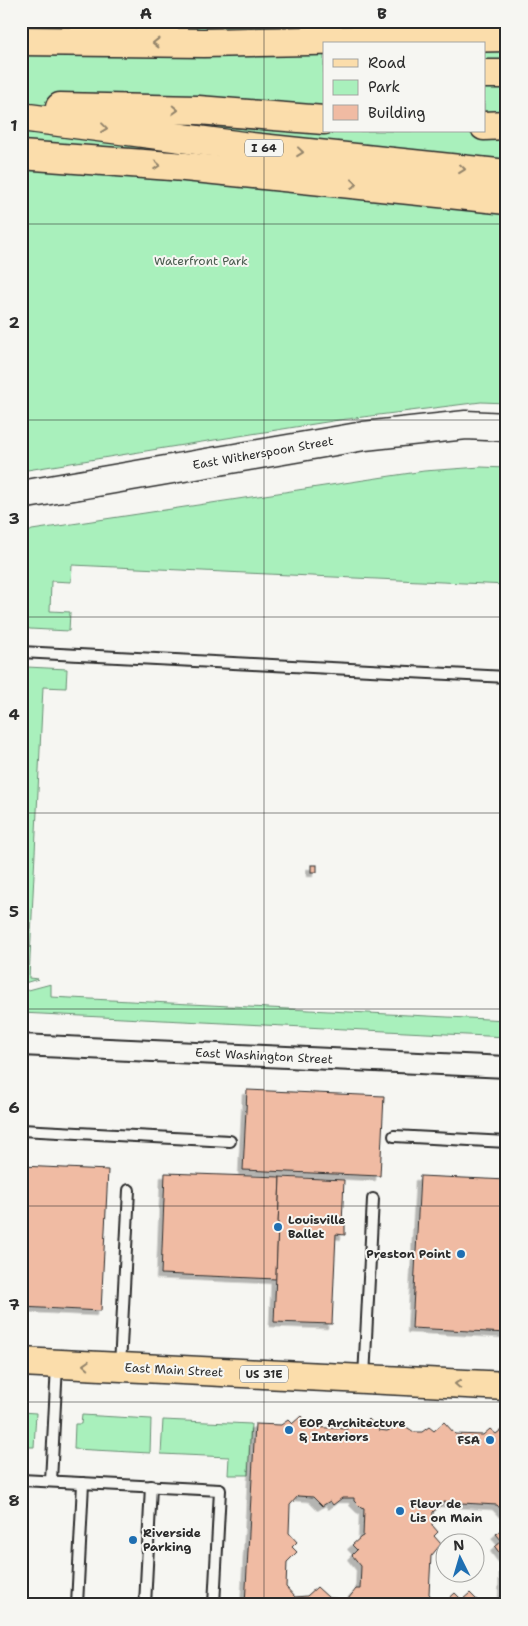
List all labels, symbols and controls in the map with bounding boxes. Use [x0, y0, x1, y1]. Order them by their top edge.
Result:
text: A [140, 3, 152, 24]
text: B [377, 3, 387, 24]
one-way arrow [151, 38, 159, 48]
legend [323, 42, 486, 132]
text: Road [368, 53, 406, 73]
text: Park [368, 77, 400, 97]
text: Building [368, 103, 425, 123]
one-way arrow [171, 104, 179, 115]
text: 1 [10, 115, 18, 136]
one-way arrow [101, 122, 109, 133]
road number: I 64 [245, 140, 283, 156]
one-way arrow [297, 146, 305, 157]
one-way arrow [153, 159, 161, 170]
one-way arrow [458, 163, 466, 174]
one-way arrow [350, 178, 358, 189]
park label: Waterfront Park [154, 253, 248, 269]
text: 2 [8, 312, 20, 333]
street label: East Witherspoon Street [192, 433, 334, 473]
text: 3 [8, 508, 20, 529]
text: 4 [8, 704, 20, 725]
text: 5 [9, 901, 19, 922]
street label: East Washington Street [195, 1044, 333, 1068]
text: 6 [8, 1097, 20, 1118]
place label: Louisville Ballet [288, 1212, 346, 1242]
marker: Louisville Ballet [272, 1221, 284, 1233]
place label: Preston Point [366, 1246, 451, 1262]
marker: Preston Point [455, 1248, 467, 1260]
text: 7 [8, 1294, 20, 1315]
street label: East Main Street [124, 1359, 224, 1381]
one-way arrow [82, 1360, 90, 1371]
road number: US 31E [240, 1366, 288, 1382]
one-way arrow [454, 1378, 462, 1389]
place label: EOP Architecture & Interiors [299, 1415, 406, 1445]
marker: EOP Architecture & Interiors [283, 1424, 295, 1436]
place label: FSA [457, 1432, 480, 1448]
marker: FSA [484, 1434, 496, 1446]
text: 8 [8, 1490, 20, 1511]
place label: Fleur de Lis on Main [410, 1496, 482, 1526]
marker: Fleur de Lis on Main [394, 1505, 406, 1517]
place label: Riverside Parking [143, 1525, 201, 1555]
marker: Riverside Parking [127, 1534, 139, 1546]
north arrow [436, 1534, 486, 1584]
text: N [453, 1536, 465, 1554]

